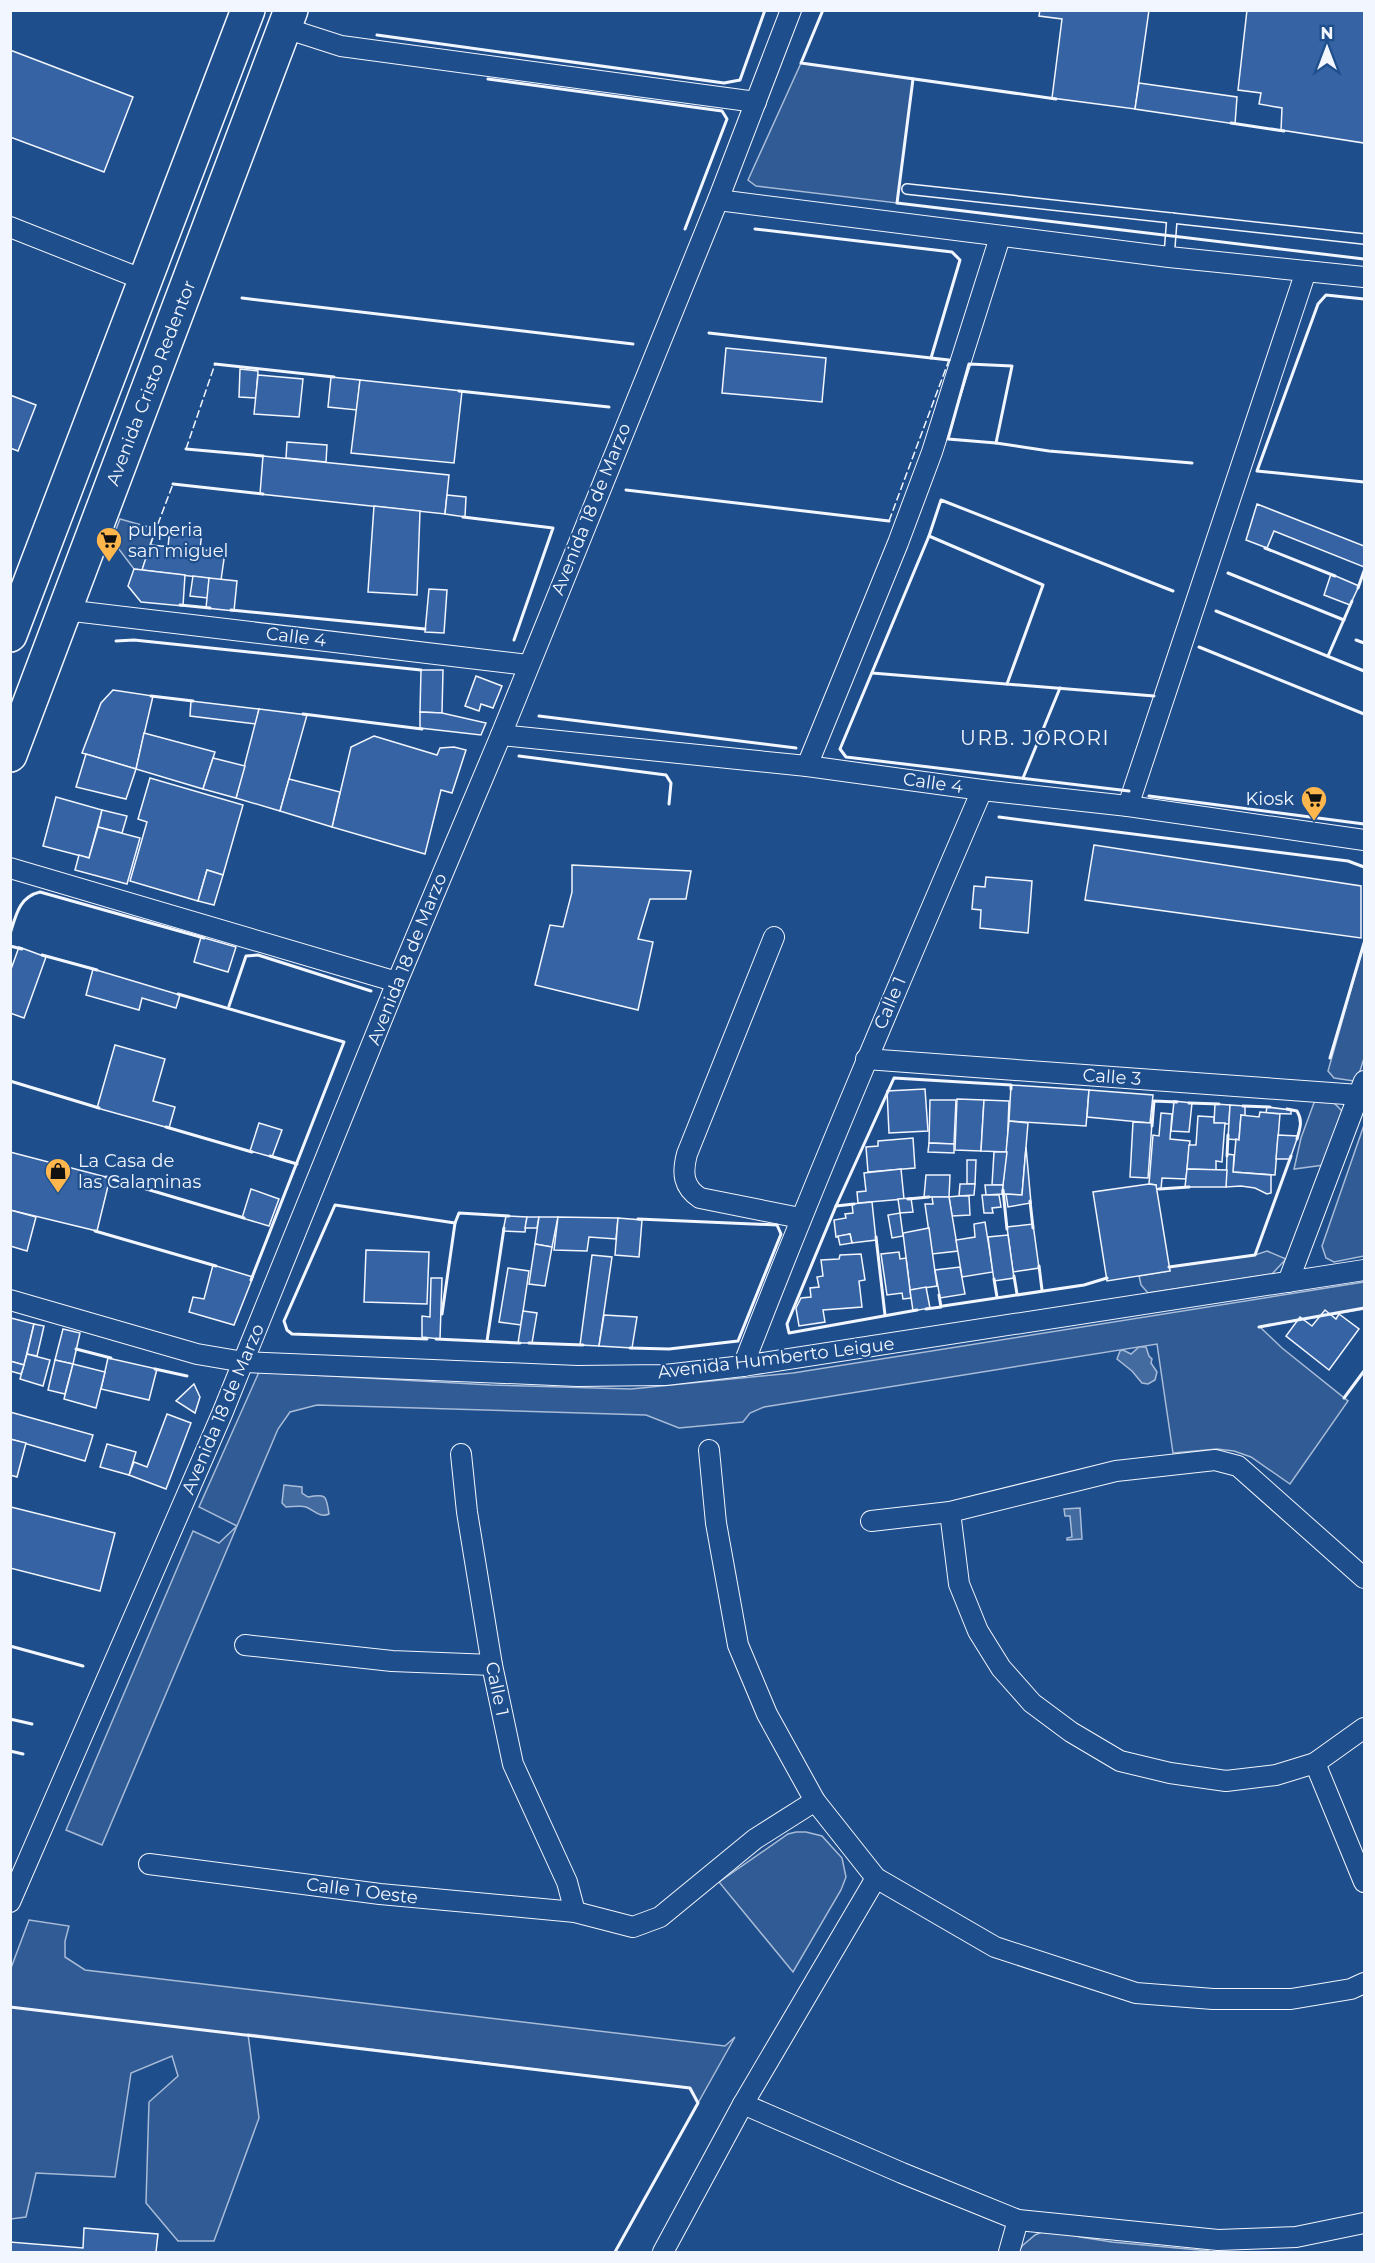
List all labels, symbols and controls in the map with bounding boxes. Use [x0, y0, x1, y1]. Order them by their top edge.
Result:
north arrow [1297, 18, 1357, 78]
text: N [1321, 24, 1333, 43]
street label: Avenida Cristo Redentor [102, 277, 200, 489]
street label: Avenida 18 de Marzo [546, 420, 636, 598]
place label: pulperia san miguel [128, 519, 228, 562]
supermarket icon: pulperia san miguel [94, 525, 124, 563]
street label: Calle 4 [265, 622, 327, 652]
district label: URB. JORORI [960, 726, 1110, 750]
street label: Calle 4 [902, 768, 965, 798]
supermarket icon: Kiosk [1299, 784, 1329, 822]
place label: Kiosk [1246, 788, 1294, 810]
street label: Avenida 18 de Marzo [362, 870, 452, 1048]
street label: Calle 1 [869, 973, 911, 1033]
street label: Calle 3 [1082, 1064, 1142, 1090]
place label: La Casa de las Calaminas [78, 1150, 201, 1193]
shop icon: La Casa de las Calaminas [43, 1156, 73, 1194]
street label: Avenida 18 de Marzo [177, 1320, 269, 1498]
street label: Avenida Humberto Leigue [656, 1333, 896, 1383]
street label: Calle 1 [481, 1660, 513, 1718]
street label: Calle 1 Oeste [305, 1873, 419, 1909]

